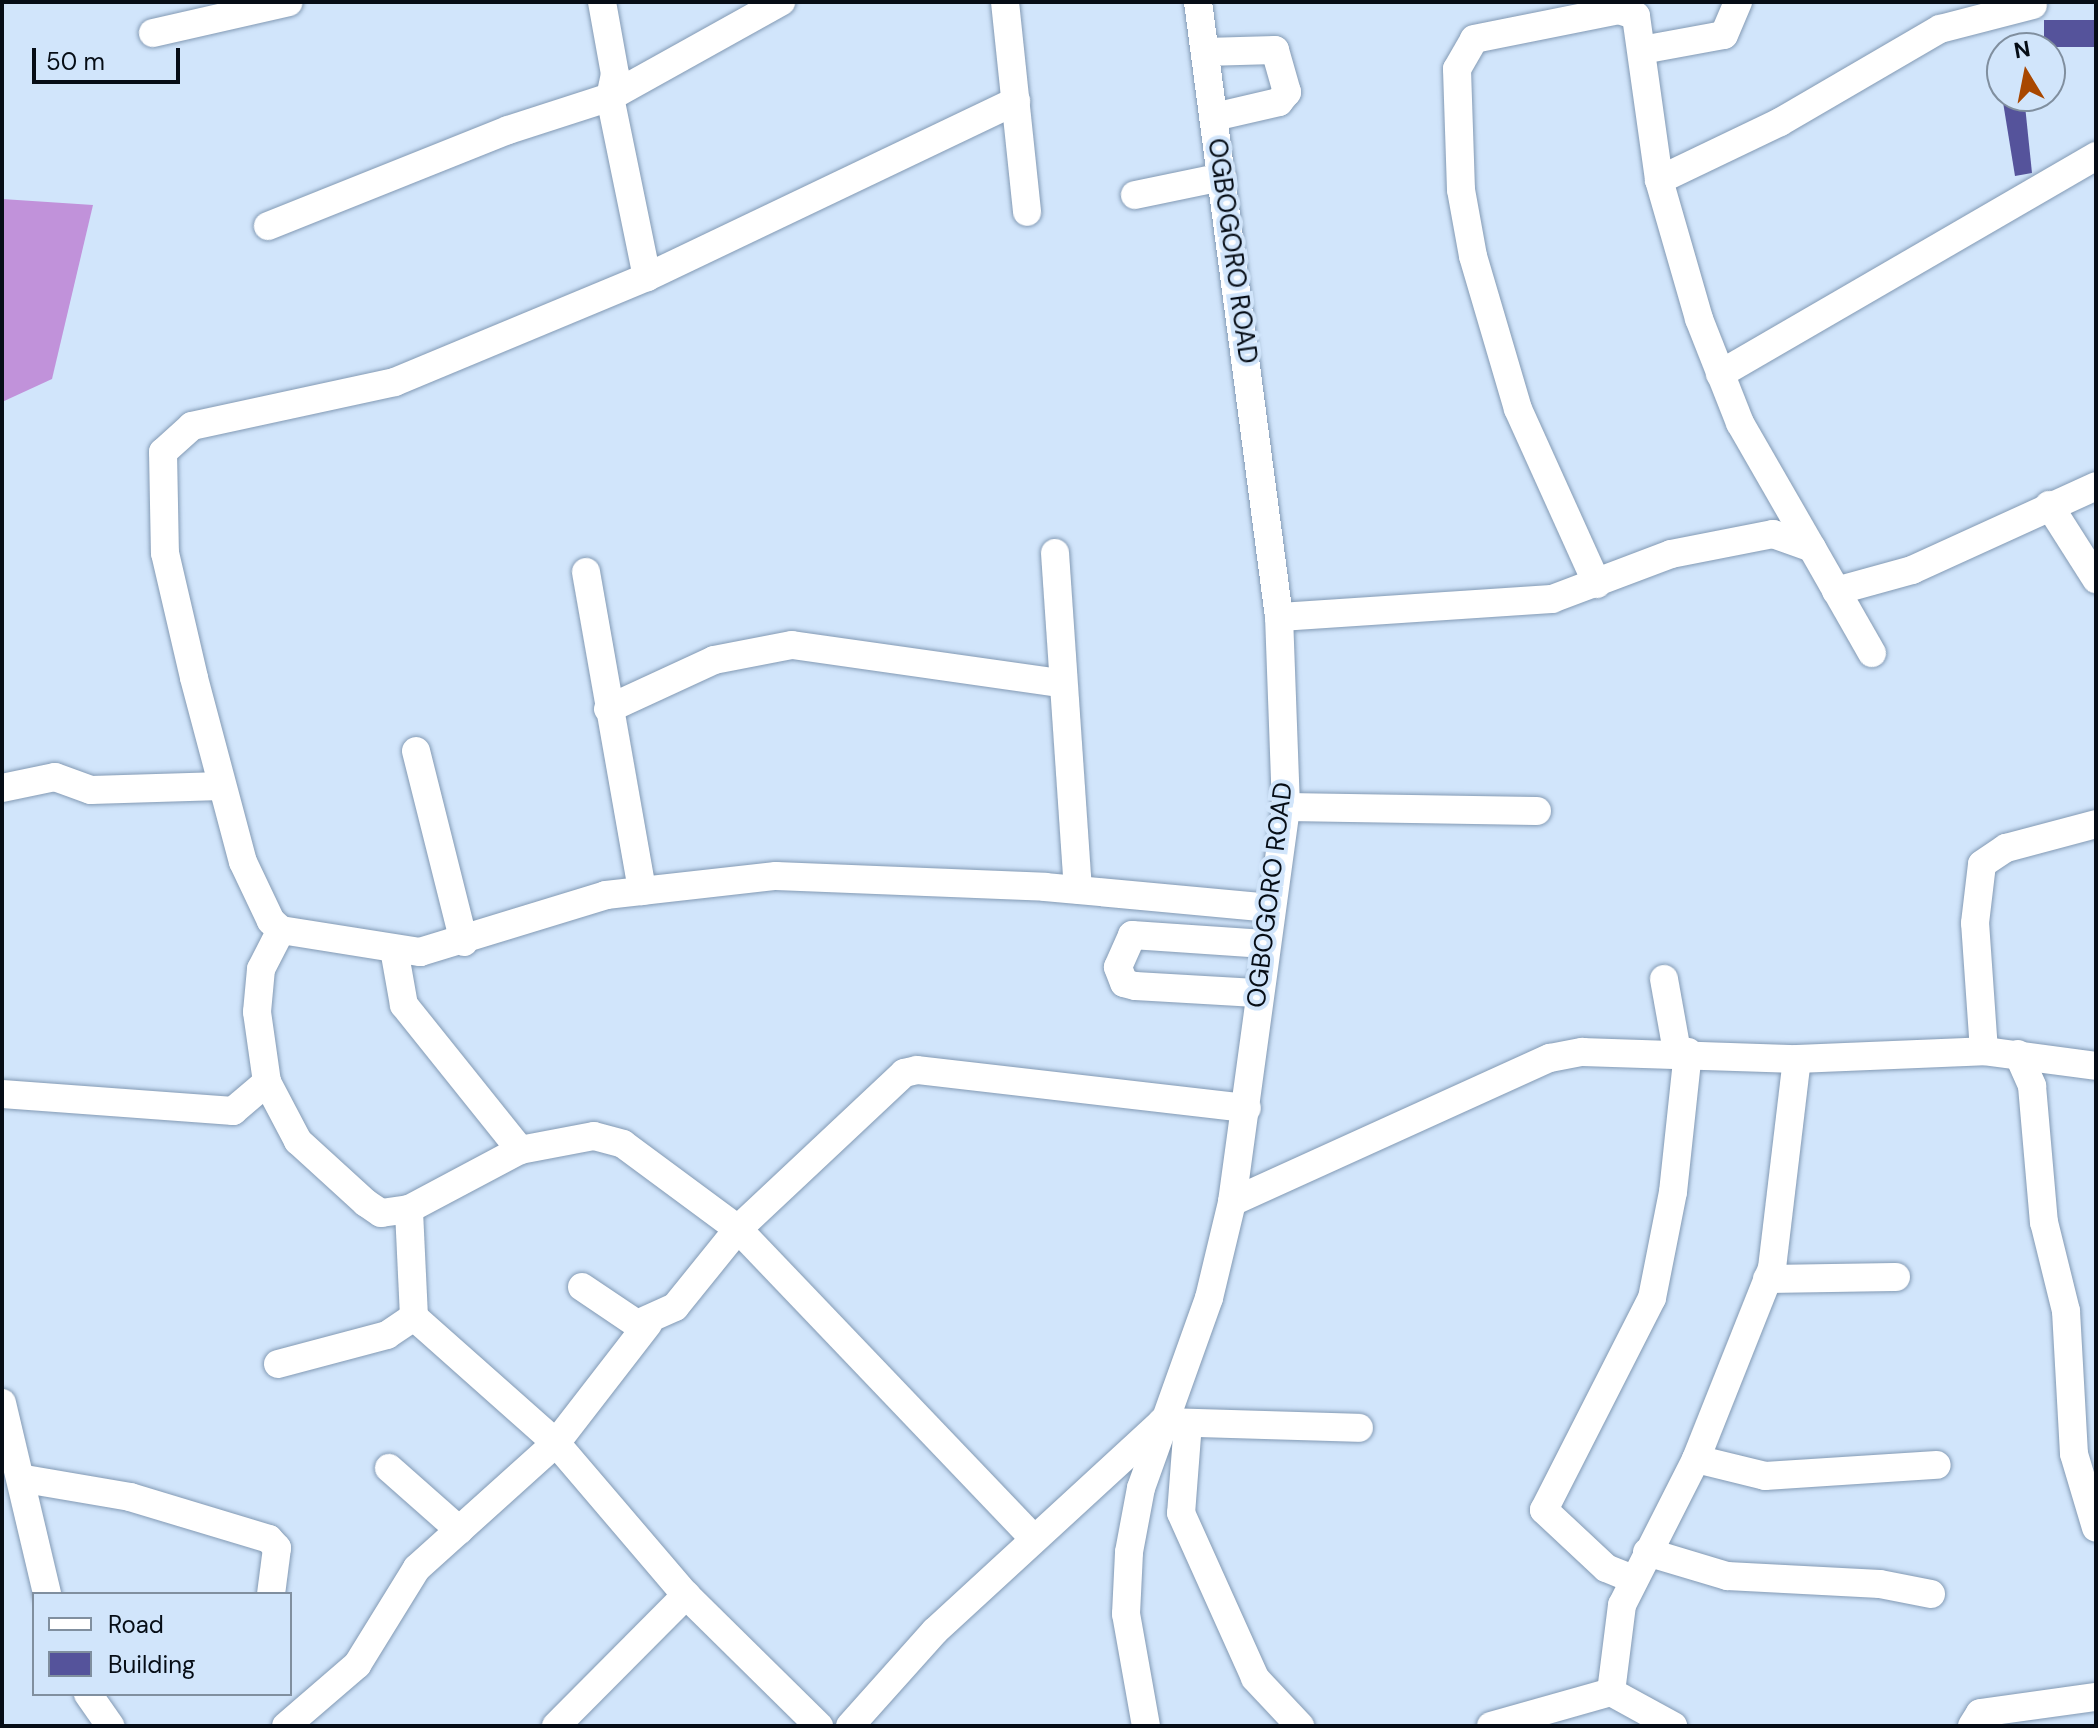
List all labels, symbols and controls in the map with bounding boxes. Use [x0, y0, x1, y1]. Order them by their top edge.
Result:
scale bar [36, 32, 184, 82]
north arrow [1986, 32, 2066, 112]
text: N [2012, 34, 2033, 66]
text: 50 m [46, 46, 105, 77]
street label: OGBOGORO ROAD [1201, 136, 1263, 366]
street label: OGBOGORO ROAD [1241, 780, 1299, 1010]
legend [32, 1592, 292, 1696]
text: Road [108, 1609, 164, 1640]
text: Building [108, 1649, 195, 1680]

